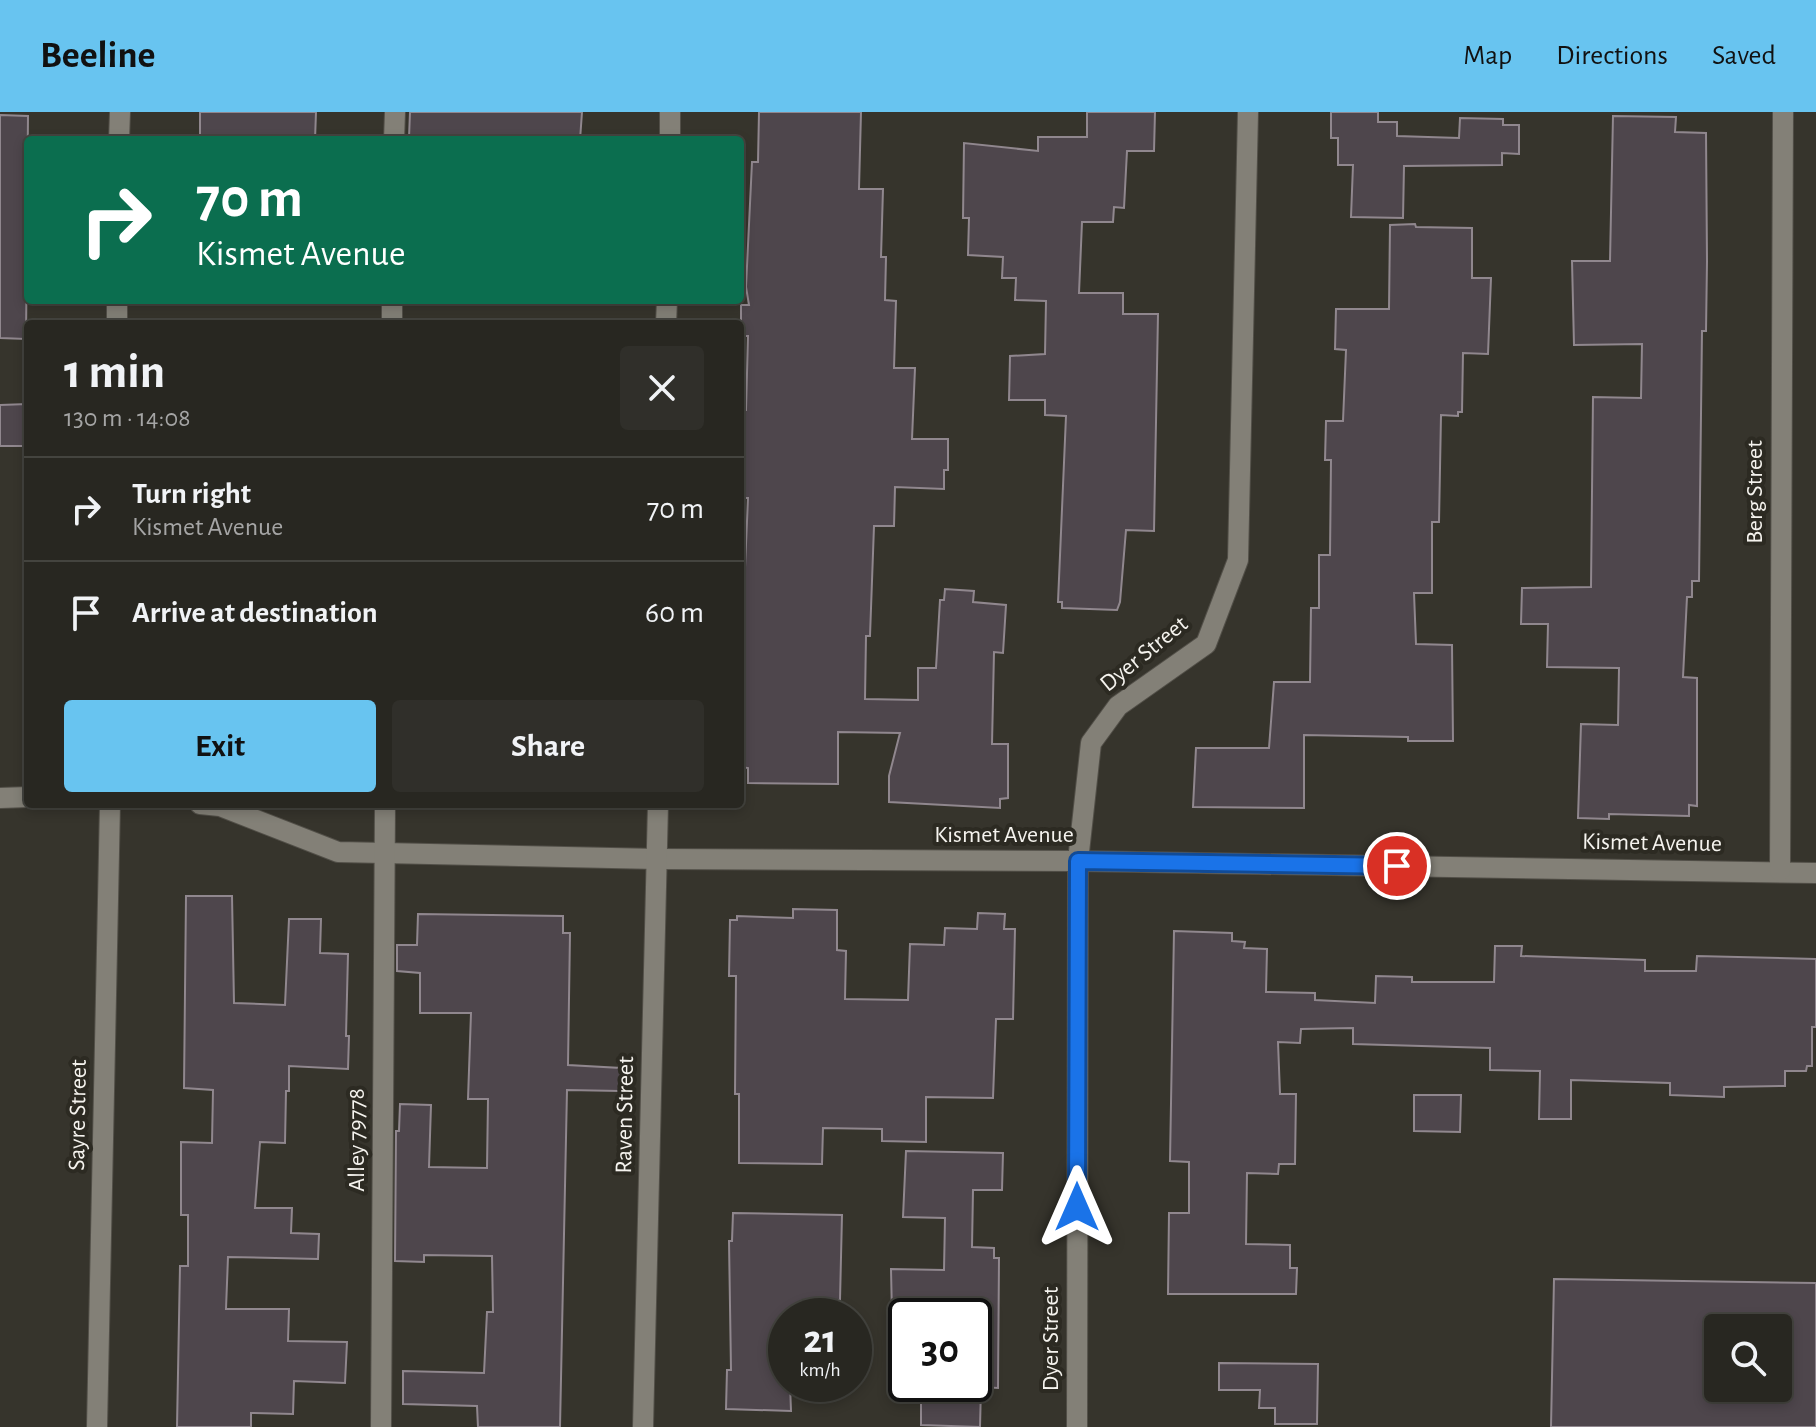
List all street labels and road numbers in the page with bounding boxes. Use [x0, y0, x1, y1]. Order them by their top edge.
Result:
street label: Berg Street [1743, 440, 1767, 544]
street label: Dyer Street [1096, 612, 1192, 696]
street label: Kismet Avenue [934, 823, 1074, 847]
street label: Kismet Avenue [1582, 830, 1722, 856]
street label: Raven Street [612, 1056, 638, 1174]
street label: Sayre Street [65, 1059, 91, 1171]
street label: Alley 79778 [345, 1088, 369, 1192]
street label: Dyer Street [1039, 1286, 1063, 1391]

